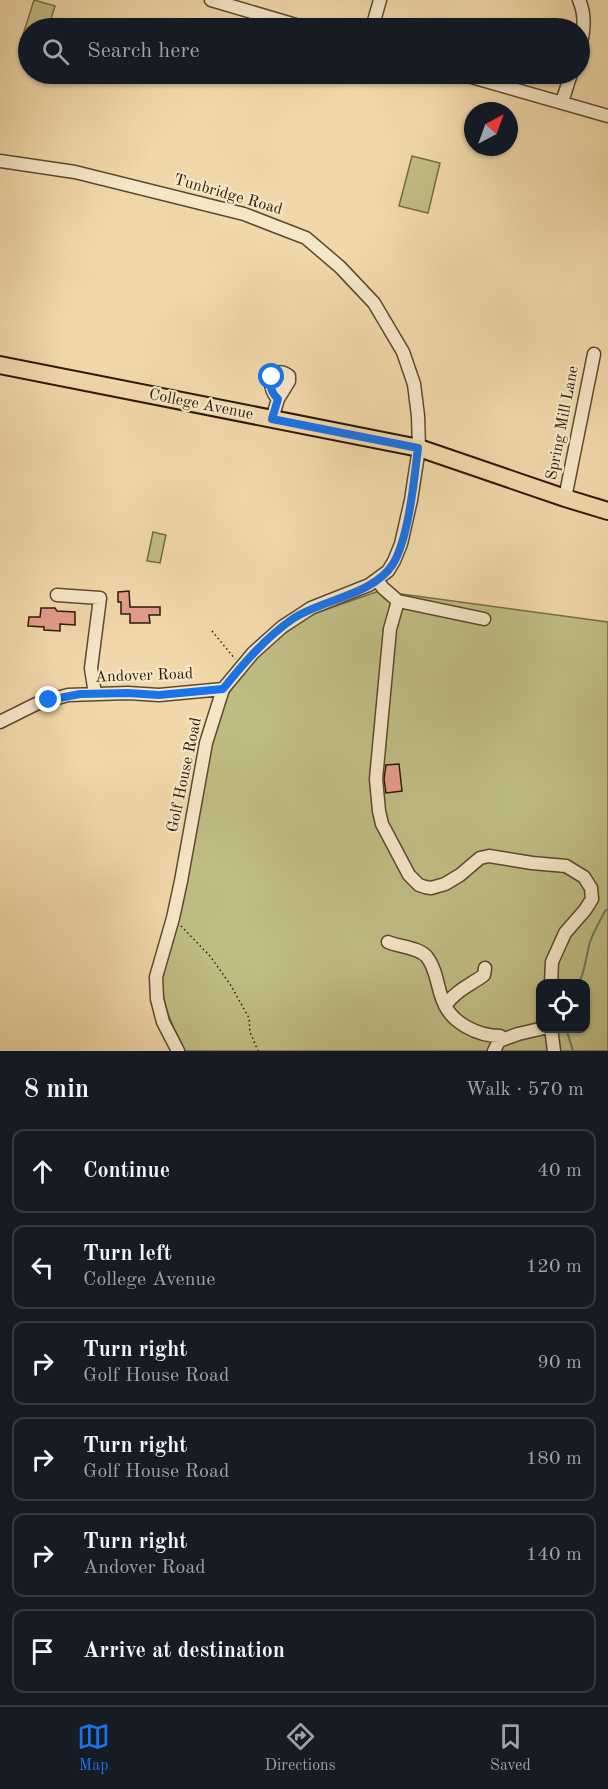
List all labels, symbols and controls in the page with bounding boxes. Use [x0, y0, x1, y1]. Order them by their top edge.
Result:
search box [18, 18, 590, 84]
icon: search [39, 35, 72, 68]
text: Search here [87, 40, 200, 62]
north arrow [464, 102, 518, 156]
street label: Tunbridge Road [172, 172, 284, 218]
route start [258, 363, 284, 389]
street label: Spring Mill Lane [544, 364, 582, 482]
street label: College Avenue [147, 387, 255, 423]
street label: Andover Road [95, 666, 193, 686]
route end [35, 686, 61, 712]
street label: Golf House Road [165, 716, 205, 834]
map controls [536, 979, 590, 1033]
button: locate [536, 979, 590, 1033]
text: 8 min [24, 1077, 89, 1103]
text: Walk · 570 m [465, 1080, 584, 1100]
icon: ahead [26, 1155, 59, 1188]
text: Continue [83, 1160, 170, 1182]
text: 40 m [537, 1161, 582, 1181]
text: Turn left [83, 1243, 172, 1265]
icon: left [26, 1251, 59, 1284]
text: 120 m [526, 1257, 582, 1277]
text: College Avenue [83, 1270, 215, 1290]
text: Turn right [83, 1339, 187, 1361]
icon: right [26, 1347, 59, 1380]
text: 90 m [537, 1353, 582, 1373]
text: Golf House Road [83, 1366, 229, 1386]
text: Turn right [83, 1435, 187, 1457]
icon: right [26, 1443, 59, 1476]
text: 180 m [526, 1449, 582, 1469]
text: Golf House Road [83, 1462, 229, 1482]
text: Turn right [83, 1531, 187, 1553]
icon: right [26, 1539, 59, 1572]
text: 140 m [526, 1545, 582, 1565]
text: Andover Road [83, 1558, 206, 1578]
icon: arrive [26, 1635, 59, 1668]
text: Arrive at destination [83, 1640, 285, 1662]
tab: Map [77, 1720, 110, 1776]
tab: Directions [265, 1720, 336, 1776]
tab: Saved [490, 1720, 531, 1776]

